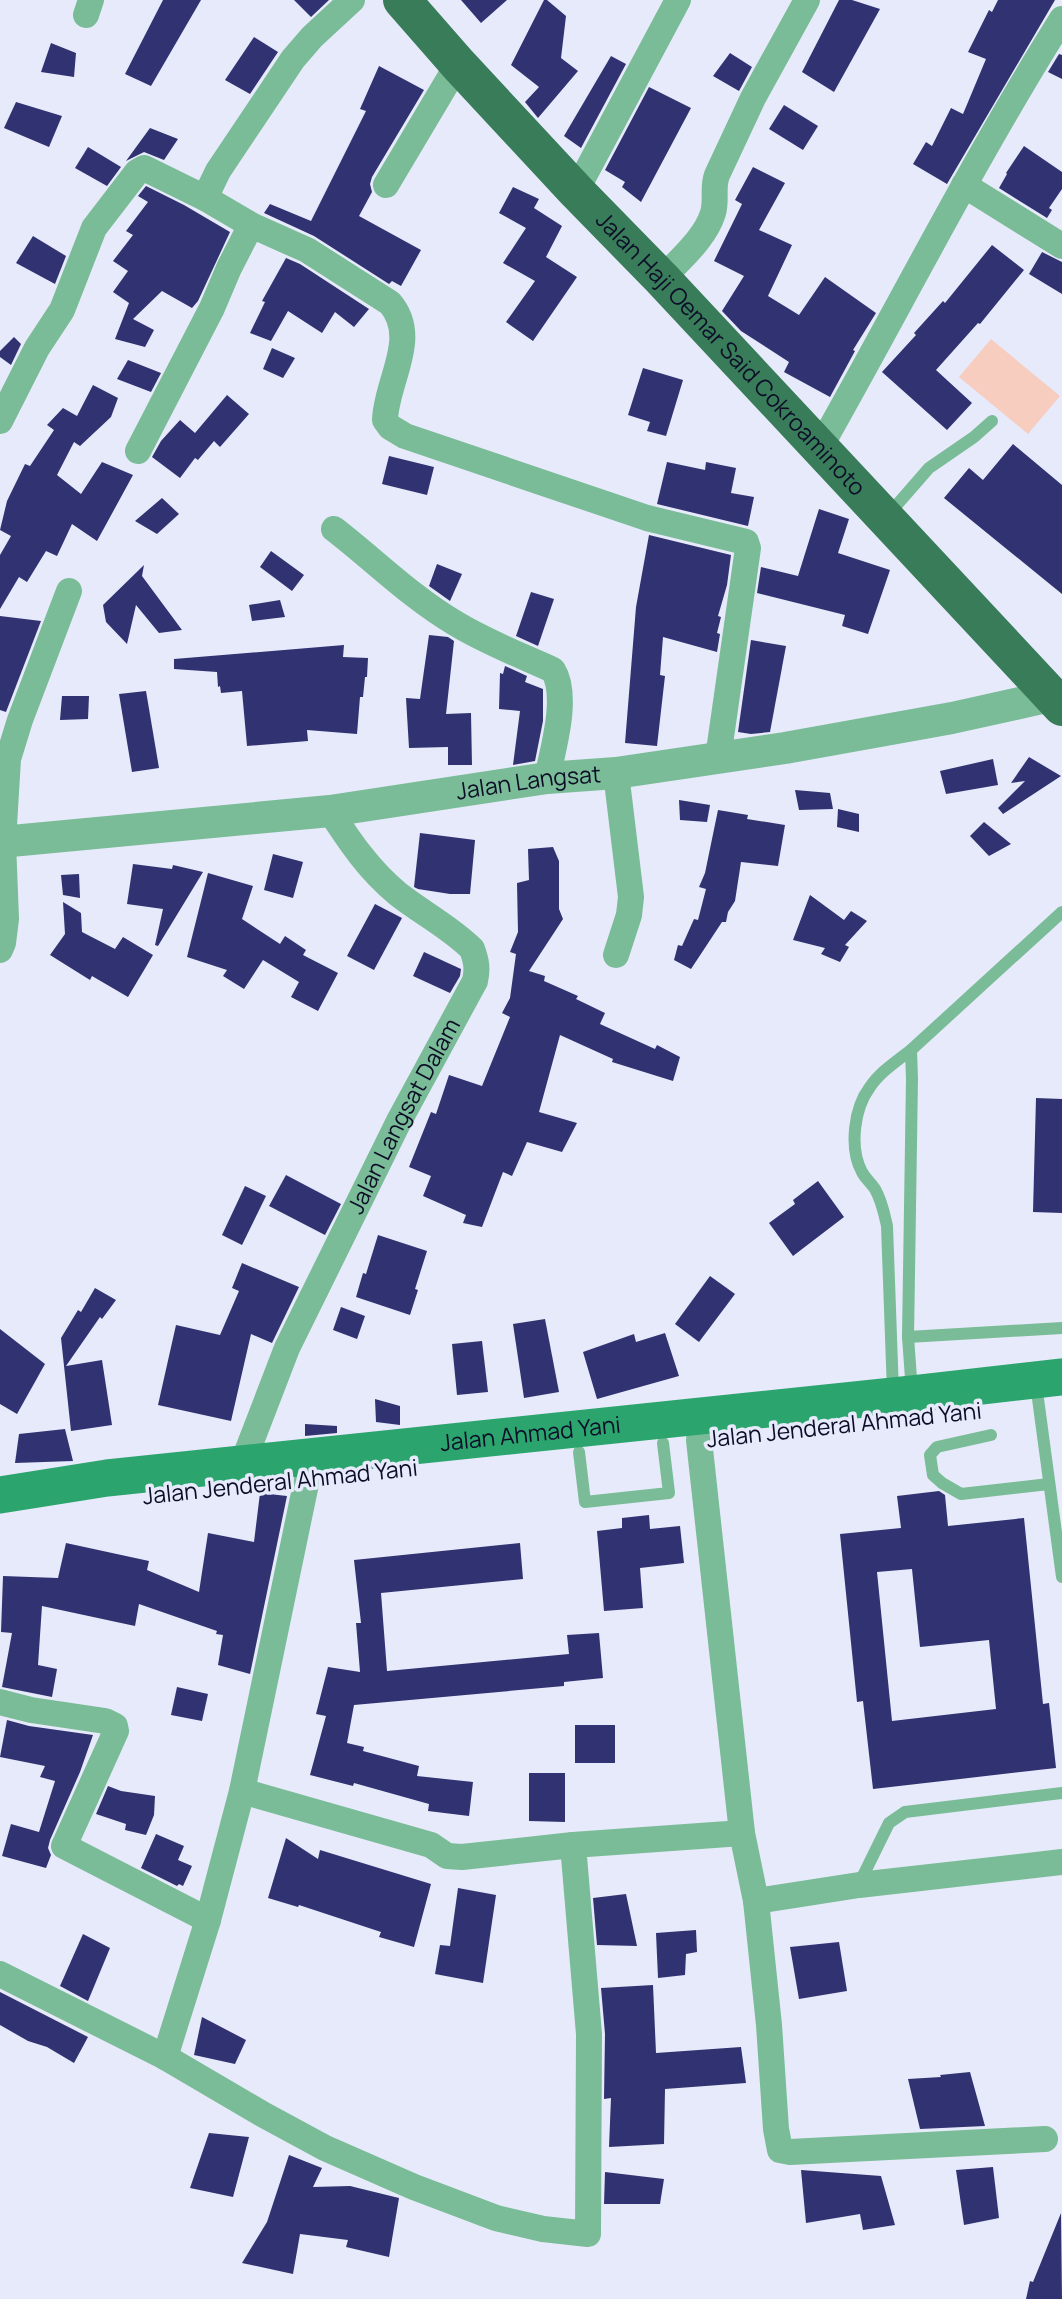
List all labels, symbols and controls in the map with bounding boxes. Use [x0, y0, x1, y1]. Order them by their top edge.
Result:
street label: Jalan Haji Oemar Said Cokroaminoto [589, 204, 874, 502]
street label: Jalan Langsat [454, 757, 602, 807]
street label: Jalan Langsat Dalam [339, 1012, 467, 1219]
street label: Jalan Jenderal Ahmad Yani [705, 1394, 983, 1454]
street label: Jalan Ahmad Yani [438, 1407, 622, 1458]
street label: Jalan Jenderal Ahmad Yani [141, 1451, 419, 1511]

